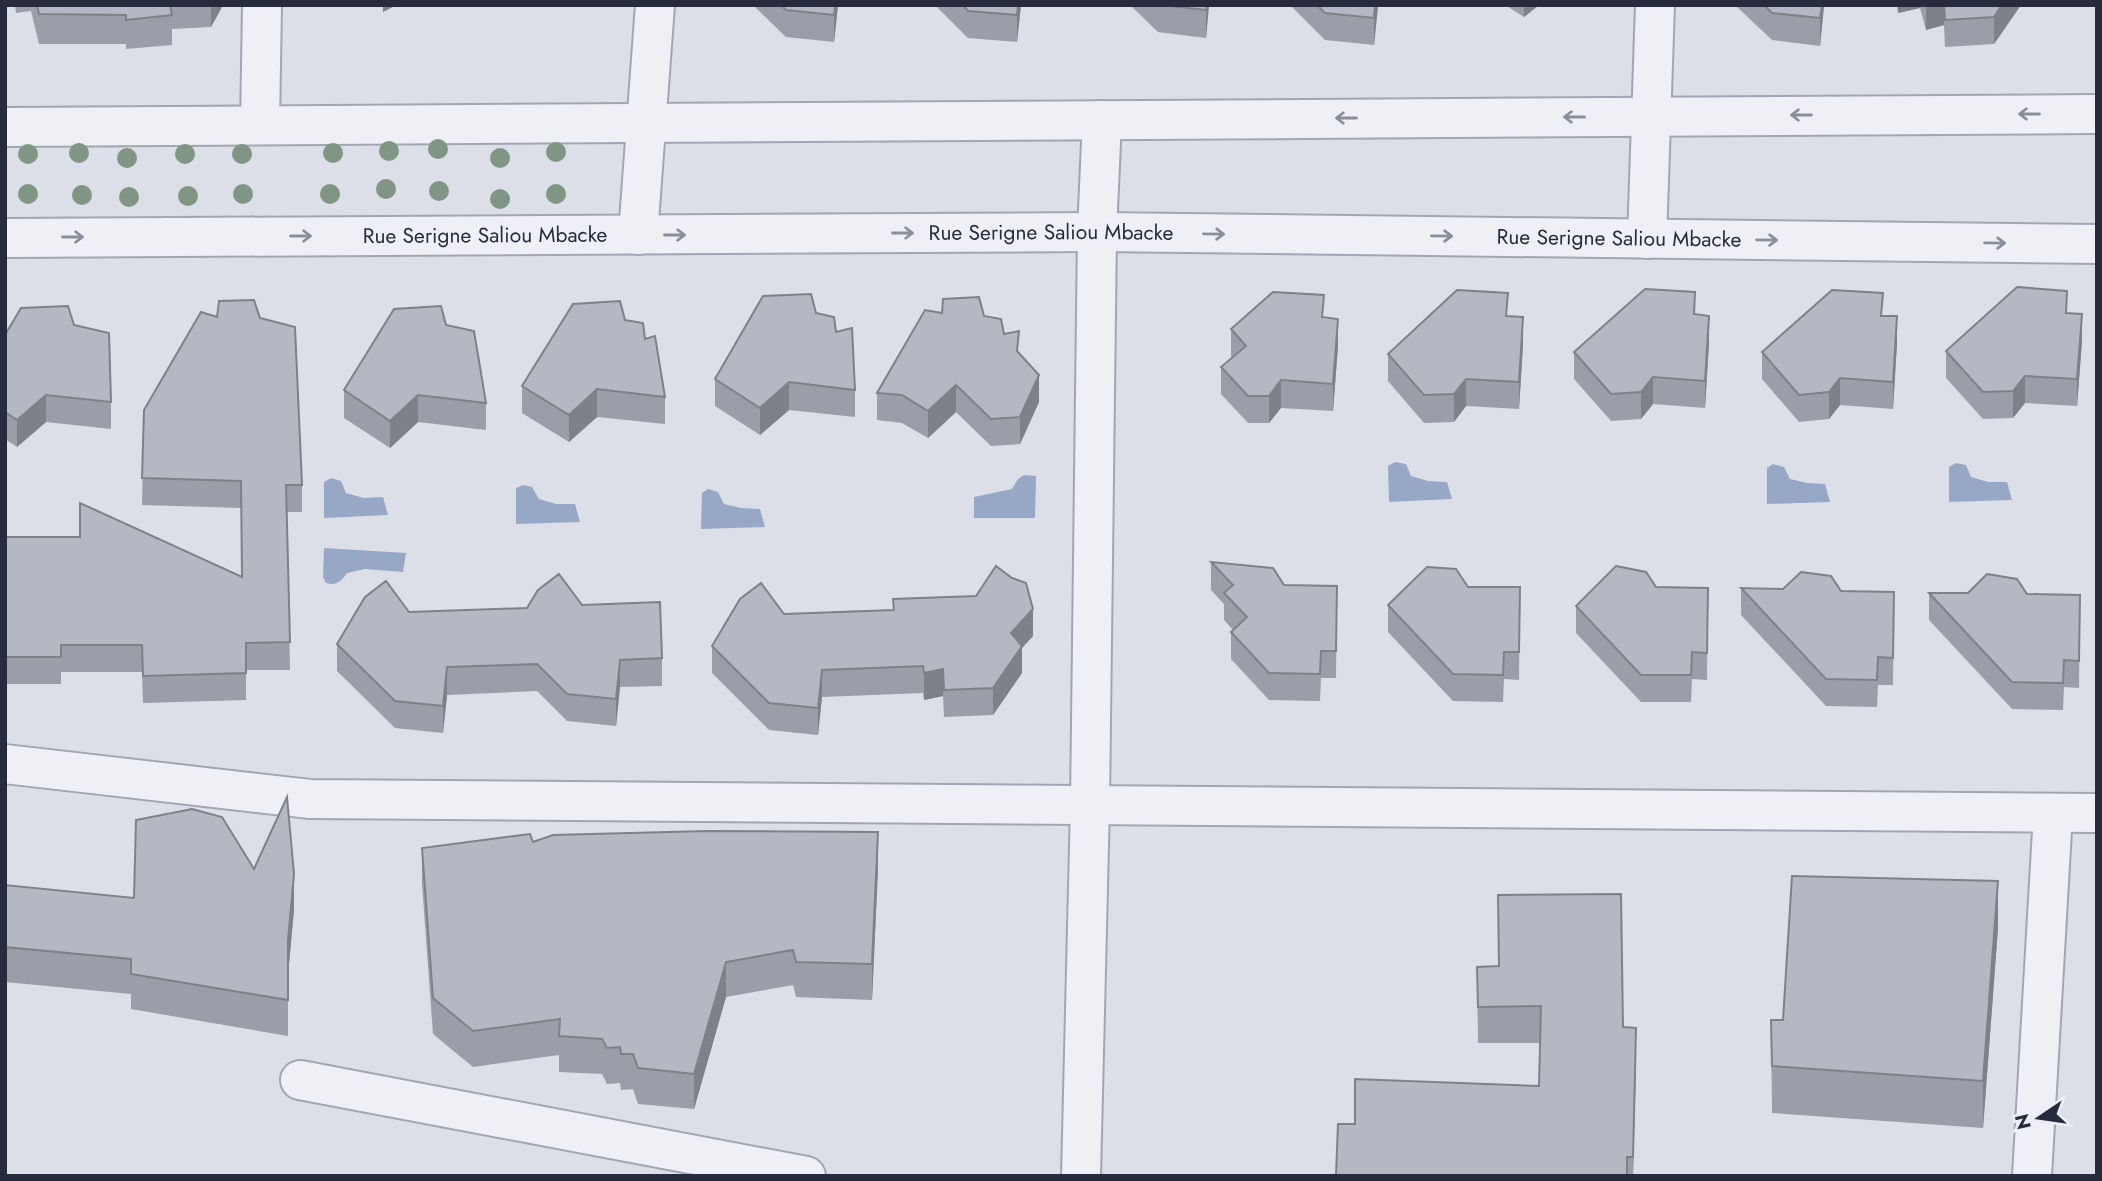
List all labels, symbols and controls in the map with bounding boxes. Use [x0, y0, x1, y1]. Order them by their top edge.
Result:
one-way arrow [2017, 107, 2040, 121]
one-way arrow [1790, 109, 1813, 122]
one-way arrow [1562, 110, 1585, 124]
one-way arrow [1335, 111, 1358, 125]
street label: Rue Serigne Saliou Mbacke [929, 217, 1174, 248]
street label: Rue Serigne Saliou Mbacke [363, 220, 608, 251]
street label: Rue Serigne Saliou Mbacke [1496, 222, 1742, 255]
one-way arrow [891, 226, 914, 240]
one-way arrow [1203, 227, 1226, 241]
one-way arrow [664, 228, 687, 242]
one-way arrow [289, 229, 312, 243]
one-way arrow [1430, 229, 1453, 243]
one-way arrow [62, 230, 85, 244]
one-way arrow [1756, 233, 1779, 247]
one-way arrow [1983, 236, 2006, 250]
north arrow [2004, 1083, 2074, 1153]
text: N [2008, 1111, 2038, 1132]

